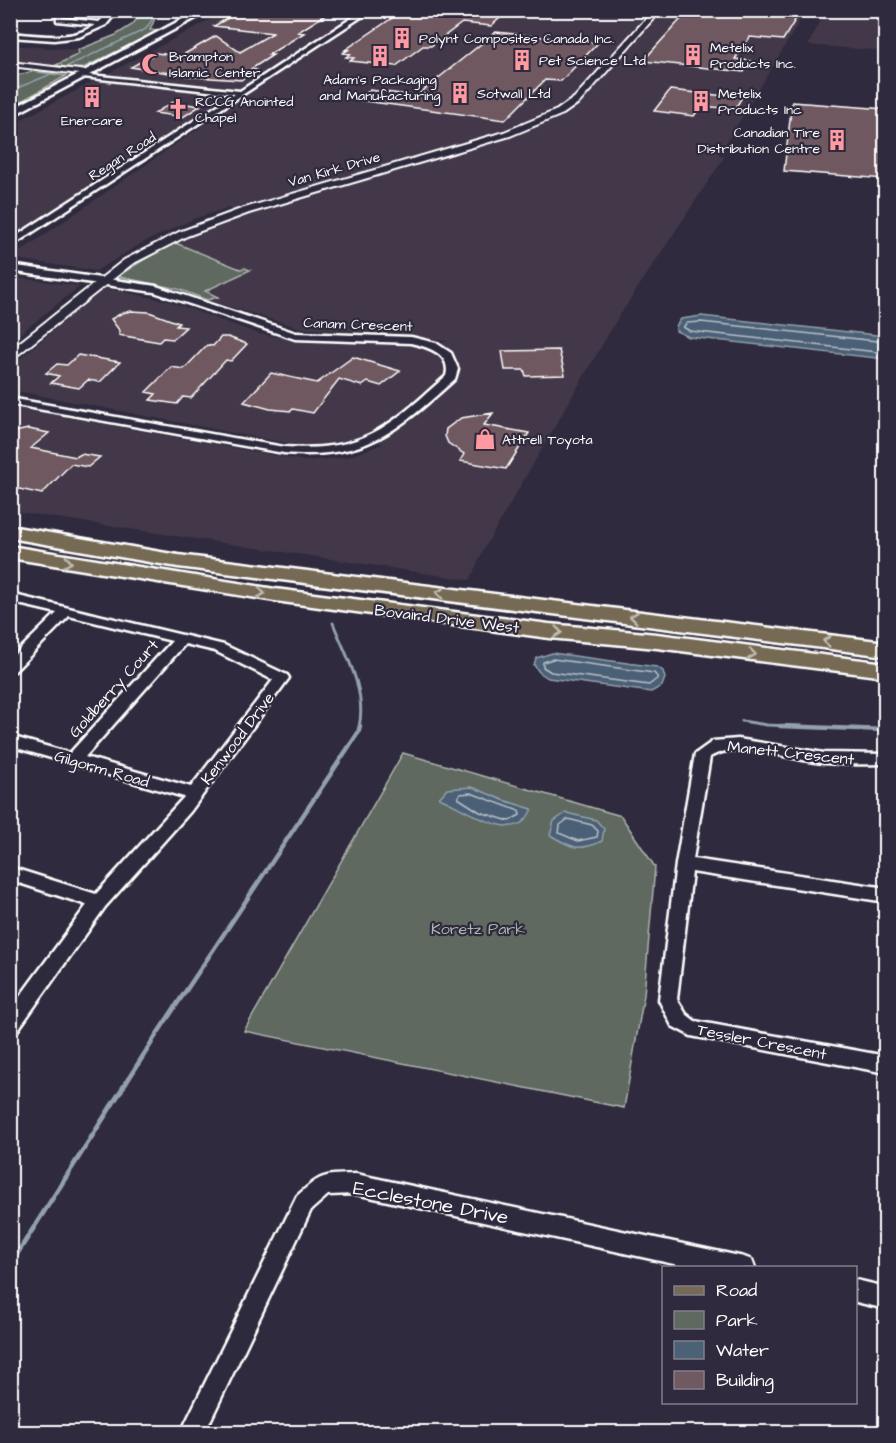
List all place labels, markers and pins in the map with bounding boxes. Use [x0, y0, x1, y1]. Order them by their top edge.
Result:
building icon: Polynt Composites Canada Inc. [390, 26, 414, 50]
place label: Polynt Composites Canada Inc. [419, 29, 614, 49]
place label: Metelix Products Inc. [710, 38, 796, 74]
building icon: Metelix Products Inc. [681, 43, 705, 67]
building icon: Adam's Packaging and Manufacturing [368, 44, 392, 68]
place label: Brampton Islamic Center [169, 47, 261, 83]
building icon: Pet Science Ltd [510, 48, 534, 72]
place label: Pet Science Ltd [539, 51, 646, 71]
mosque icon: Brampton Islamic Center [140, 52, 164, 76]
place label: Adam's Packaging and Manufacturing [320, 70, 440, 106]
building icon: Sotwall Ltd [448, 81, 472, 105]
place label: Sotwall Ltd [477, 84, 551, 104]
place label: Metelix Products Inc [718, 84, 802, 120]
building icon: Enercare [80, 85, 104, 109]
building icon: Metelix Products Inc [689, 89, 713, 113]
place label: RCCG Anointed Chapel [195, 92, 293, 128]
church icon: RCCG Anointed Chapel [166, 97, 190, 121]
place label: Enercare [61, 111, 123, 131]
place label: Canadian Tire Distribution Centre [698, 123, 820, 159]
building icon: Canadian Tire Distribution Centre [825, 128, 849, 152]
shop icon: Attrell Toyota [473, 427, 497, 451]
place label: Attrell Toyota [502, 430, 593, 450]

